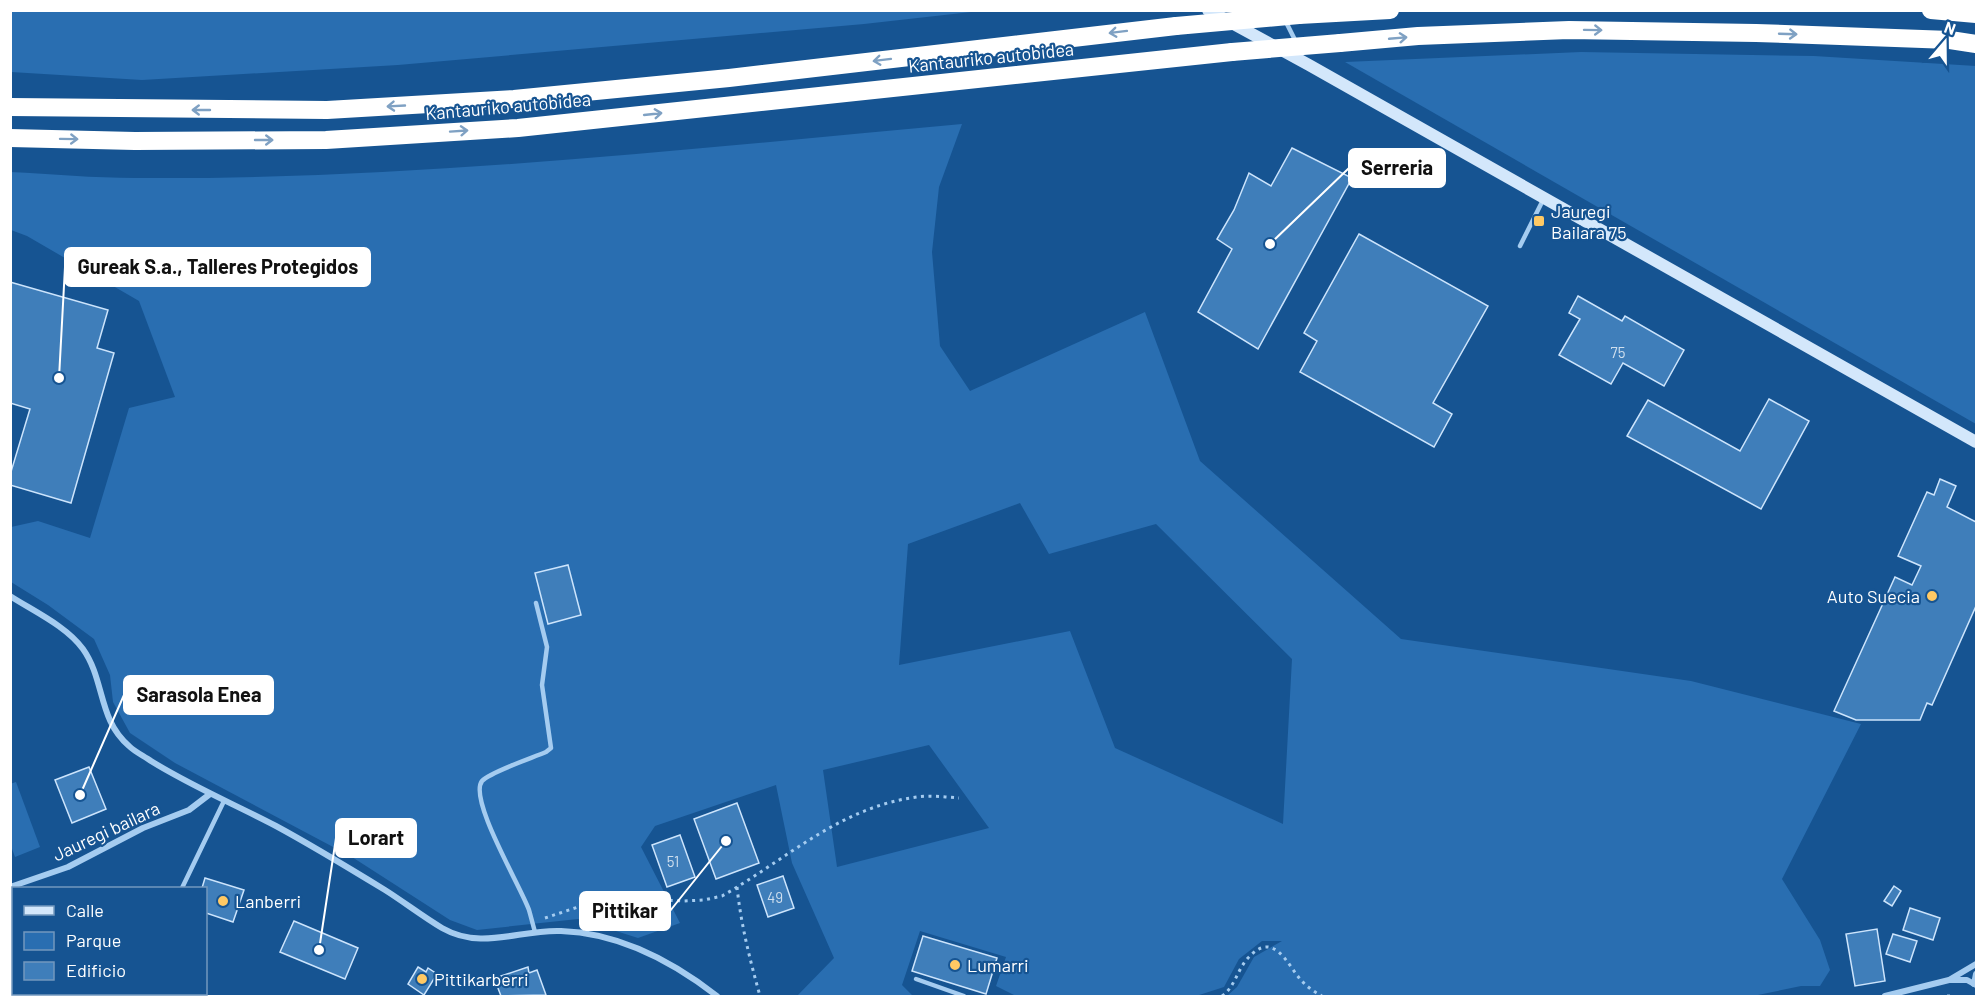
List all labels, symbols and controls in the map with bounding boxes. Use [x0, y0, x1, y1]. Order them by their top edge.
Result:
north arrow [1915, 12, 1975, 72]
text: N [1942, 17, 1959, 38]
one-way arrow [1582, 25, 1602, 36]
one-way arrow [1108, 27, 1128, 38]
one-way arrow [1777, 29, 1797, 40]
one-way arrow [1388, 32, 1408, 43]
street label: Kantauriko autobidea [907, 37, 1075, 77]
one-way arrow [873, 55, 893, 66]
street label: Kantauriko autobidea [424, 88, 592, 124]
one-way arrow [386, 101, 406, 112]
one-way arrow [191, 104, 211, 116]
one-way arrow [642, 108, 662, 119]
one-way arrow [448, 126, 468, 137]
one-way arrow [58, 134, 78, 145]
one-way arrow [253, 134, 273, 146]
callout: Serreria [1349, 149, 1445, 187]
text: Serreria [1361, 155, 1433, 179]
place label: Jauregi Bailara 75 [1551, 200, 1626, 243]
marker: Jauregi Bailara 75 [1532, 214, 1546, 228]
callout: Gureak S.a., Talleres Protegidos [65, 248, 370, 286]
text: Gureak S.a., Talleres Protegidos [78, 254, 358, 278]
house number: 75 [1611, 343, 1625, 361]
place label: Auto Suecia [1827, 585, 1920, 607]
marker: Auto Suecia [1925, 589, 1939, 603]
callout: Sarasola Enea [124, 676, 273, 714]
text: Sarasola Enea [137, 682, 262, 706]
street label: Jauregi bailara [49, 797, 163, 865]
callout: Lorart [336, 819, 416, 857]
text: Lorart [348, 825, 404, 849]
house number: 51 [667, 852, 679, 870]
legend [12, 887, 207, 995]
house number: 49 [767, 888, 783, 906]
place label: Lanberri [235, 890, 301, 912]
callout: Pittikar [580, 892, 670, 930]
marker: Lanberri [216, 894, 230, 908]
text: Pittikar [592, 898, 658, 922]
text: Calle [66, 899, 104, 921]
text: Parque [66, 929, 121, 951]
place label: Lumarri [967, 954, 1029, 976]
marker: Lumarri [948, 958, 962, 972]
text: Edificio [66, 959, 126, 981]
place label: Pittikarberri [434, 968, 529, 990]
marker: Pittikarberri [415, 972, 429, 986]

